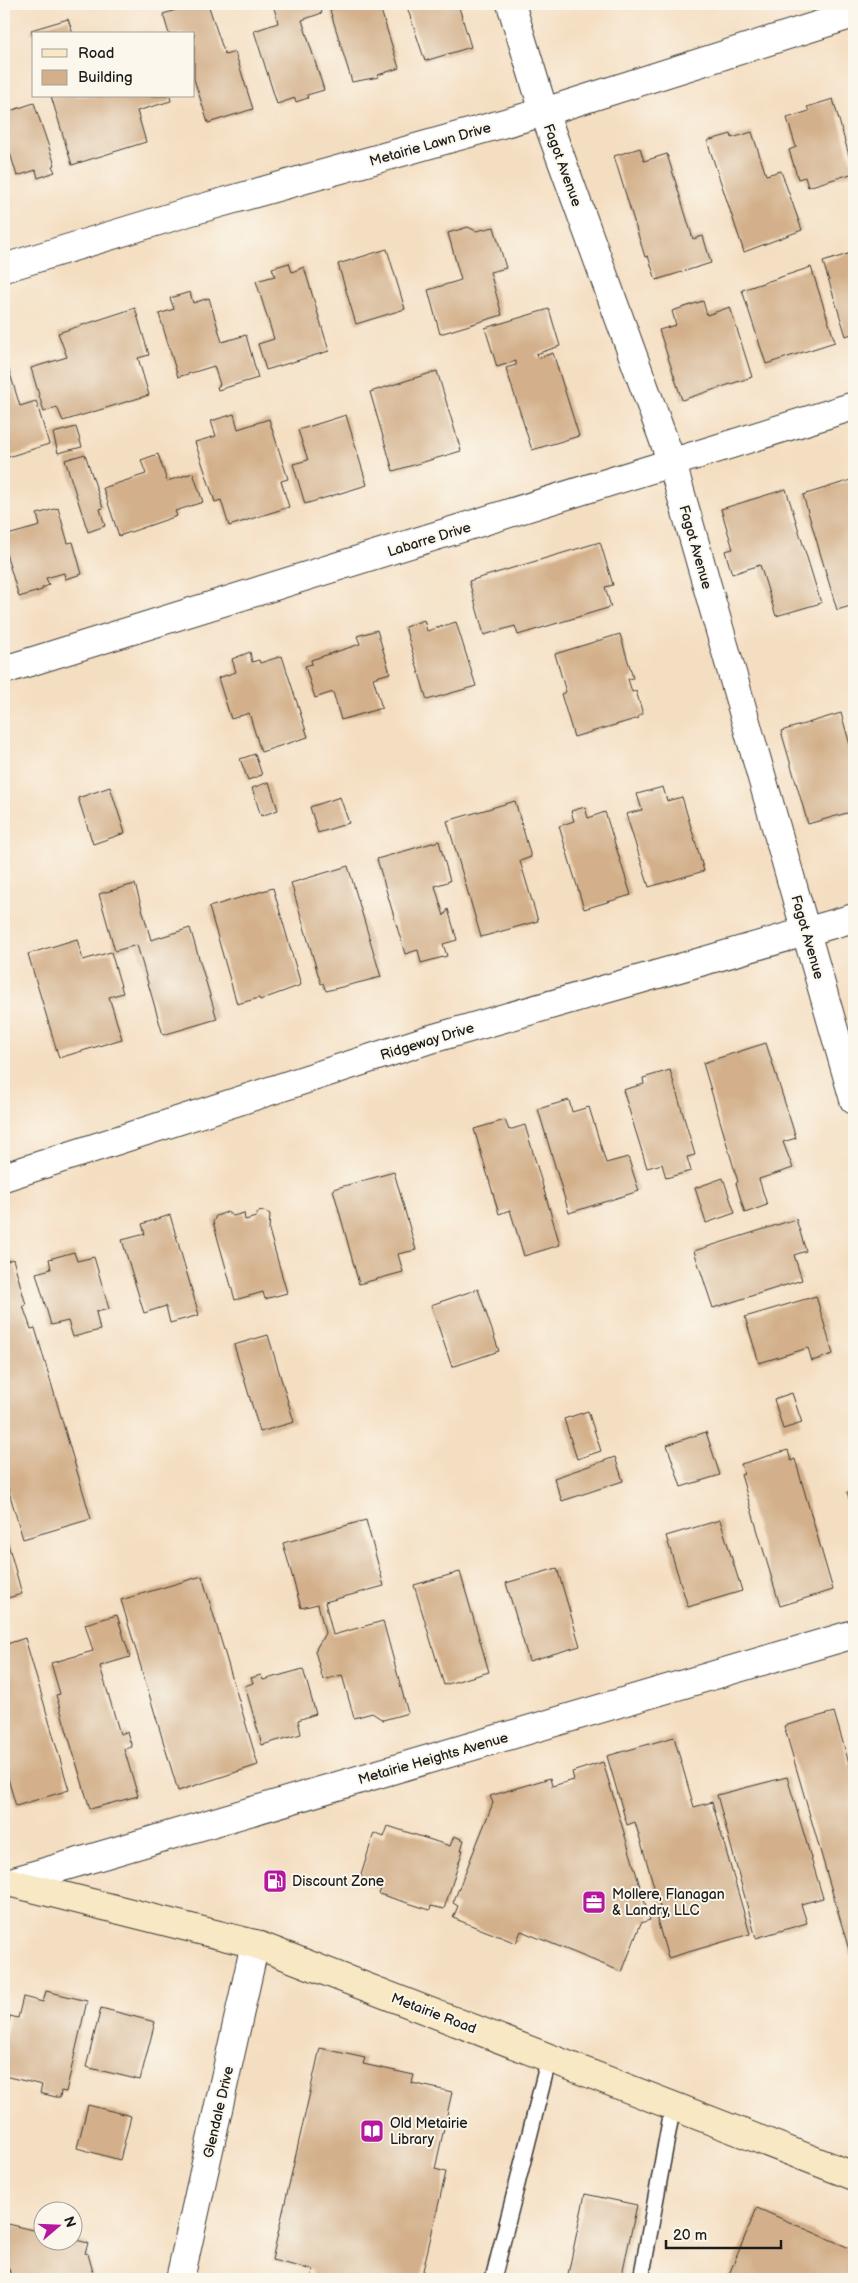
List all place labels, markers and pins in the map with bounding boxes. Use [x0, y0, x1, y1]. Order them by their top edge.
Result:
fuel station icon: Discount Zone [262, 1868, 288, 1894]
place label: Discount Zone [292, 1873, 384, 1890]
place label: Mollere, Flanagan & Landry, LLC [612, 1886, 725, 1919]
office icon: Mollere, Flanagan & Landry, LLC [581, 1889, 607, 1915]
place label: Old Metairie Library [390, 2115, 468, 2148]
library icon: Old Metairie Library [359, 2118, 385, 2144]

